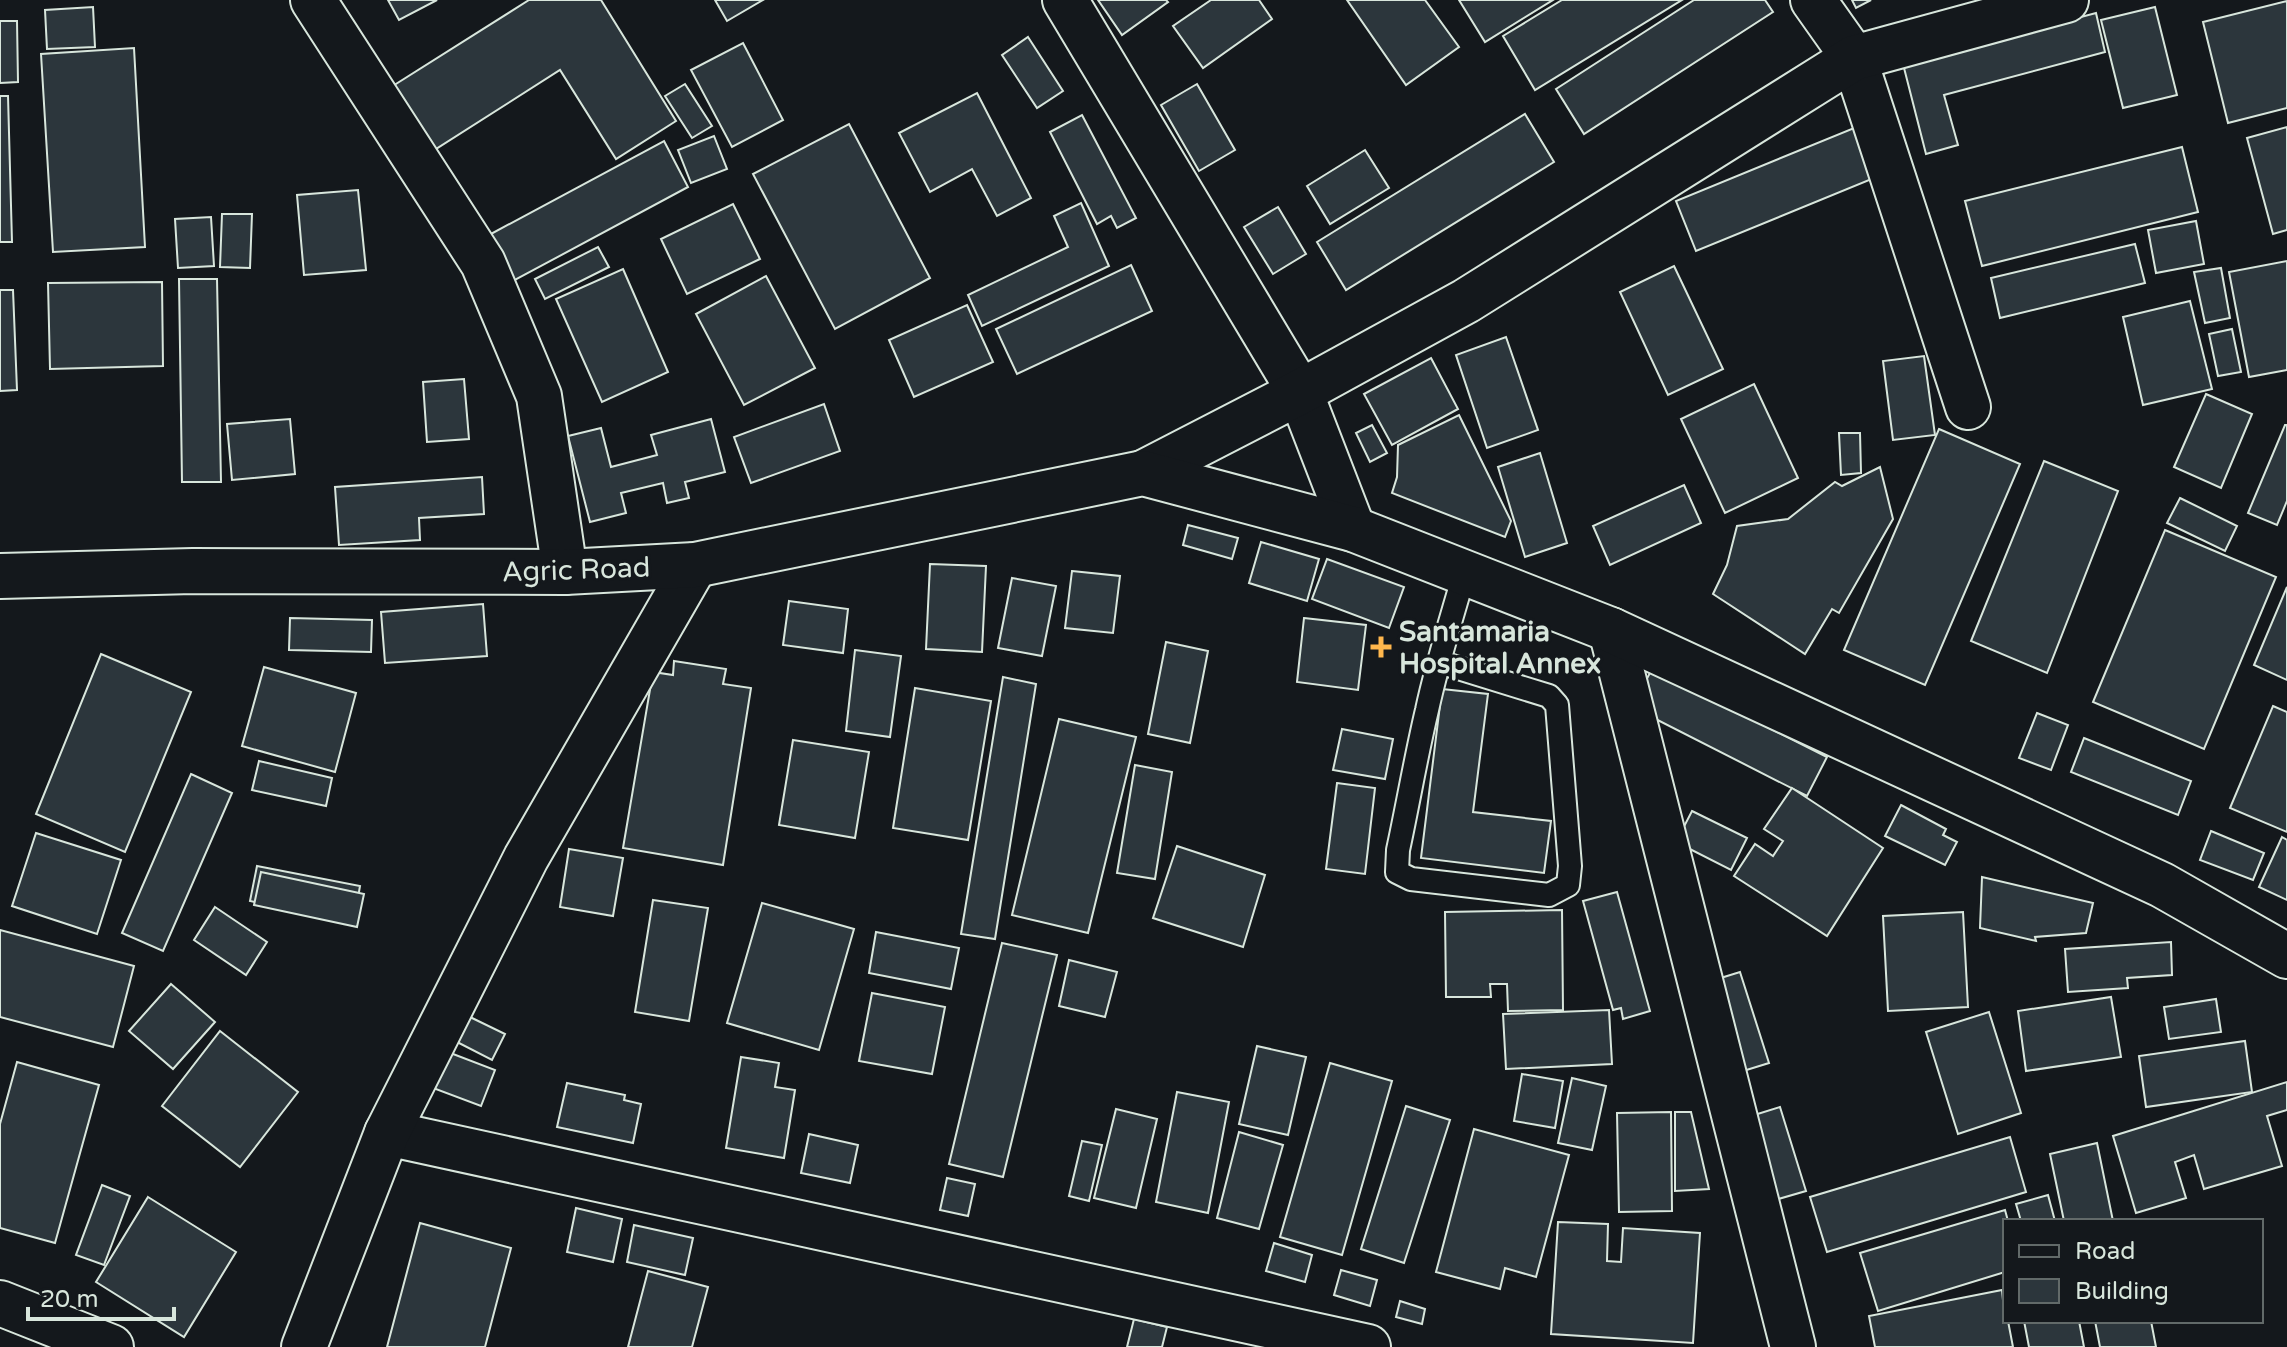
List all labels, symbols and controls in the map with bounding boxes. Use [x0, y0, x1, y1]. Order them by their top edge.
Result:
street label: Agric Road [501, 550, 651, 590]
place label: Santamaria Hospital Annex [1399, 615, 1601, 681]
marker: Santamaria Hospital Annex [1370, 636, 1392, 658]
legend [2003, 1219, 2263, 1323]
text: Road [2075, 1237, 2135, 1266]
scale bar [28, 1271, 174, 1321]
text: Building [2075, 1277, 2169, 1306]
text: 20 m [40, 1285, 98, 1314]

